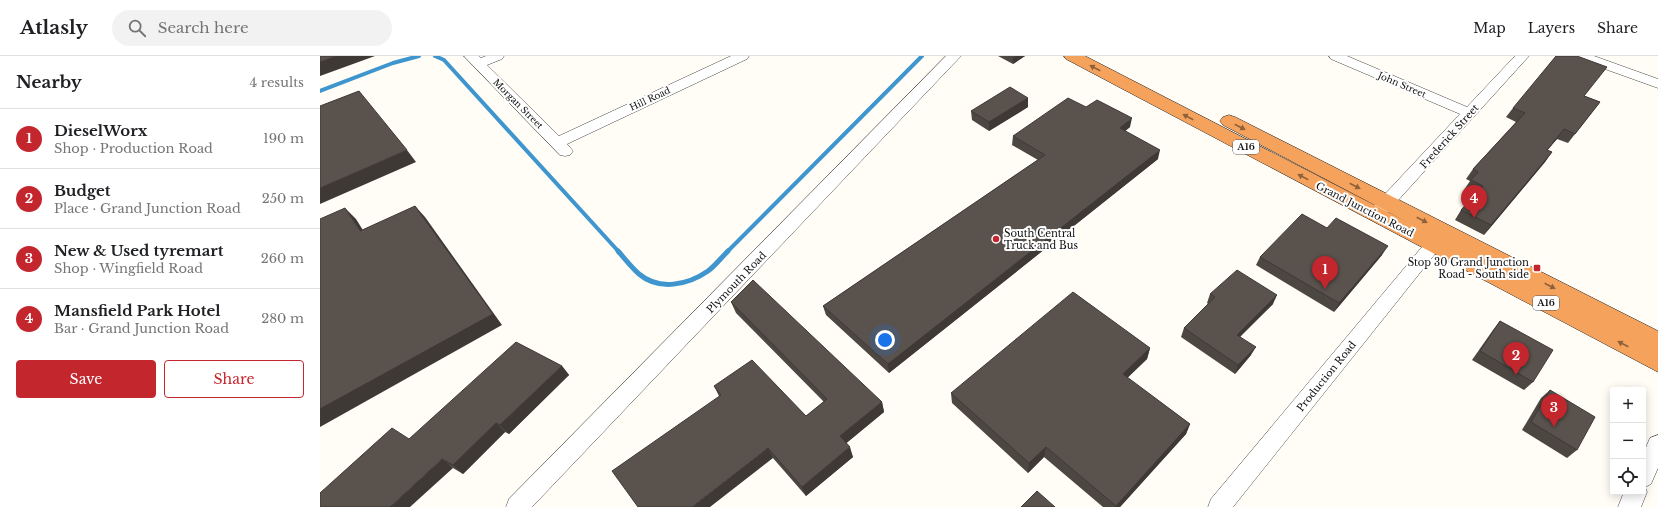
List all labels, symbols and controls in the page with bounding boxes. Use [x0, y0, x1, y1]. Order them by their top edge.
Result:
search box [112, 10, 392, 46]
text: Atlasly [20, 16, 88, 39]
icon: search [126, 17, 148, 39]
text: Search here [158, 18, 249, 37]
text: Map [1473, 19, 1506, 37]
text: Layers [1528, 19, 1575, 37]
text: Share [1597, 19, 1638, 37]
one-way arrow [1089, 64, 1100, 71]
street label: John Street [1376, 69, 1428, 100]
text: Nearby [16, 72, 82, 93]
text: 4 results [250, 74, 304, 91]
street label: Morgan Street [491, 76, 546, 131]
street label: Hill Road [628, 84, 672, 113]
street label: Frederick Street [1417, 101, 1482, 171]
one-way arrow [1182, 114, 1194, 120]
text: DieselWorx [54, 121, 147, 140]
one-way arrow [1234, 123, 1245, 130]
text: 1 [26, 130, 32, 147]
text: 190 m [263, 130, 304, 147]
text: Shop · Production Road [54, 140, 213, 157]
road number: A16 [1233, 140, 1259, 154]
one-way arrow [1298, 174, 1309, 181]
street label: Grand Junction Road [1314, 179, 1416, 240]
text: Budget [54, 181, 110, 200]
one-way arrow [1350, 183, 1361, 189]
pin: 4 [1461, 185, 1487, 218]
text: 2 [25, 190, 33, 207]
text: 250 m [262, 190, 304, 207]
text: Place · Grand Junction Road [54, 200, 241, 217]
one-way arrow [1416, 217, 1428, 223]
place label: South Central Truck and Bus [1004, 227, 1078, 252]
marker: South Central Truck and Bus [991, 234, 1001, 244]
text: New & Used tyremart [54, 241, 224, 260]
street label: Plymouth Road [704, 249, 769, 316]
text: 3 [25, 250, 33, 267]
text: 260 m [261, 250, 304, 267]
pin: 1 [1312, 256, 1338, 289]
place label: Stop 30 Grand Junction Road - South side [1408, 256, 1529, 281]
text: Shop · Wingfield Road [54, 260, 203, 277]
marker: Stop 30 Grand Junction Road - South side [1532, 263, 1542, 273]
one-way arrow [1544, 283, 1556, 290]
road number: A16 [1533, 296, 1559, 310]
text: Mansfield Park Hotel [54, 301, 221, 320]
text: 4 [25, 310, 33, 327]
text: 280 m [261, 310, 304, 327]
text: Bar · Grand Junction Road [54, 320, 229, 337]
your location [875, 330, 895, 350]
street label: Production Road [1294, 338, 1359, 414]
one-way arrow [1618, 340, 1629, 347]
pin: 2 [1503, 342, 1529, 375]
button: Save [16, 360, 156, 398]
button: Share [164, 360, 304, 398]
map controls [1610, 387, 1646, 495]
button: + [1610, 387, 1646, 423]
pin: 3 [1541, 394, 1567, 427]
button: − [1610, 423, 1646, 459]
button: locate [1610, 459, 1646, 495]

